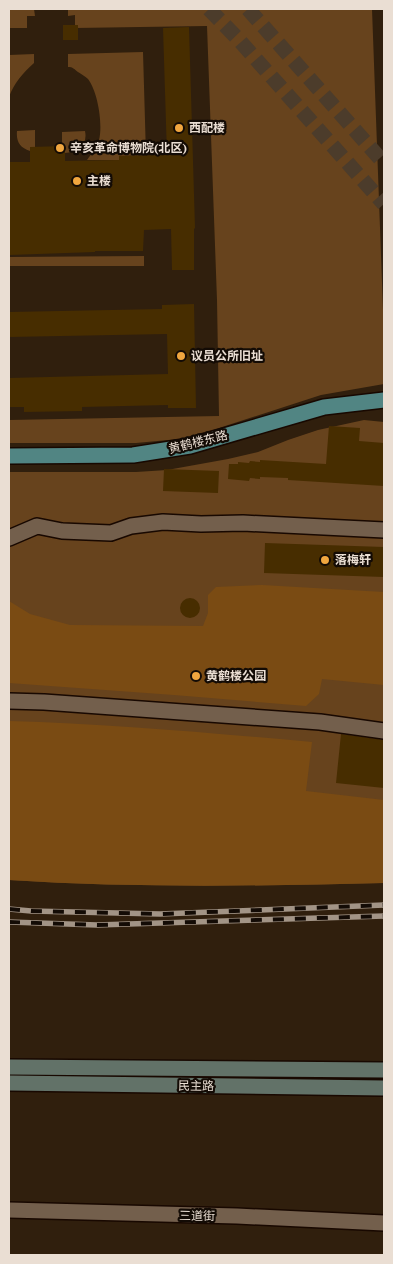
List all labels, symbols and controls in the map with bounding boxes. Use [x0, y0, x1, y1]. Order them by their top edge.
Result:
place label: 西配楼 [189, 120, 225, 135]
marker: 西配楼 [173, 122, 185, 134]
place label: 辛亥革命博物院(北区) [70, 140, 187, 155]
marker: 辛亥革命博物院(北区) [54, 142, 66, 154]
place label: 主楼 [87, 173, 111, 188]
marker: 主楼 [71, 175, 83, 187]
place label: 议员公所旧址 [191, 348, 263, 363]
marker: 议员公所旧址 [175, 350, 187, 362]
street label: 黄鹤楼东路 [167, 427, 229, 456]
place label: 落梅轩 [335, 552, 371, 567]
marker: 落梅轩 [319, 554, 331, 566]
place label: 黄鹤楼公园 [206, 668, 266, 683]
marker: 黄鹤楼公园 [190, 670, 202, 682]
street label: 民主路 [178, 1078, 214, 1093]
street label: 三道街 [179, 1208, 215, 1223]

